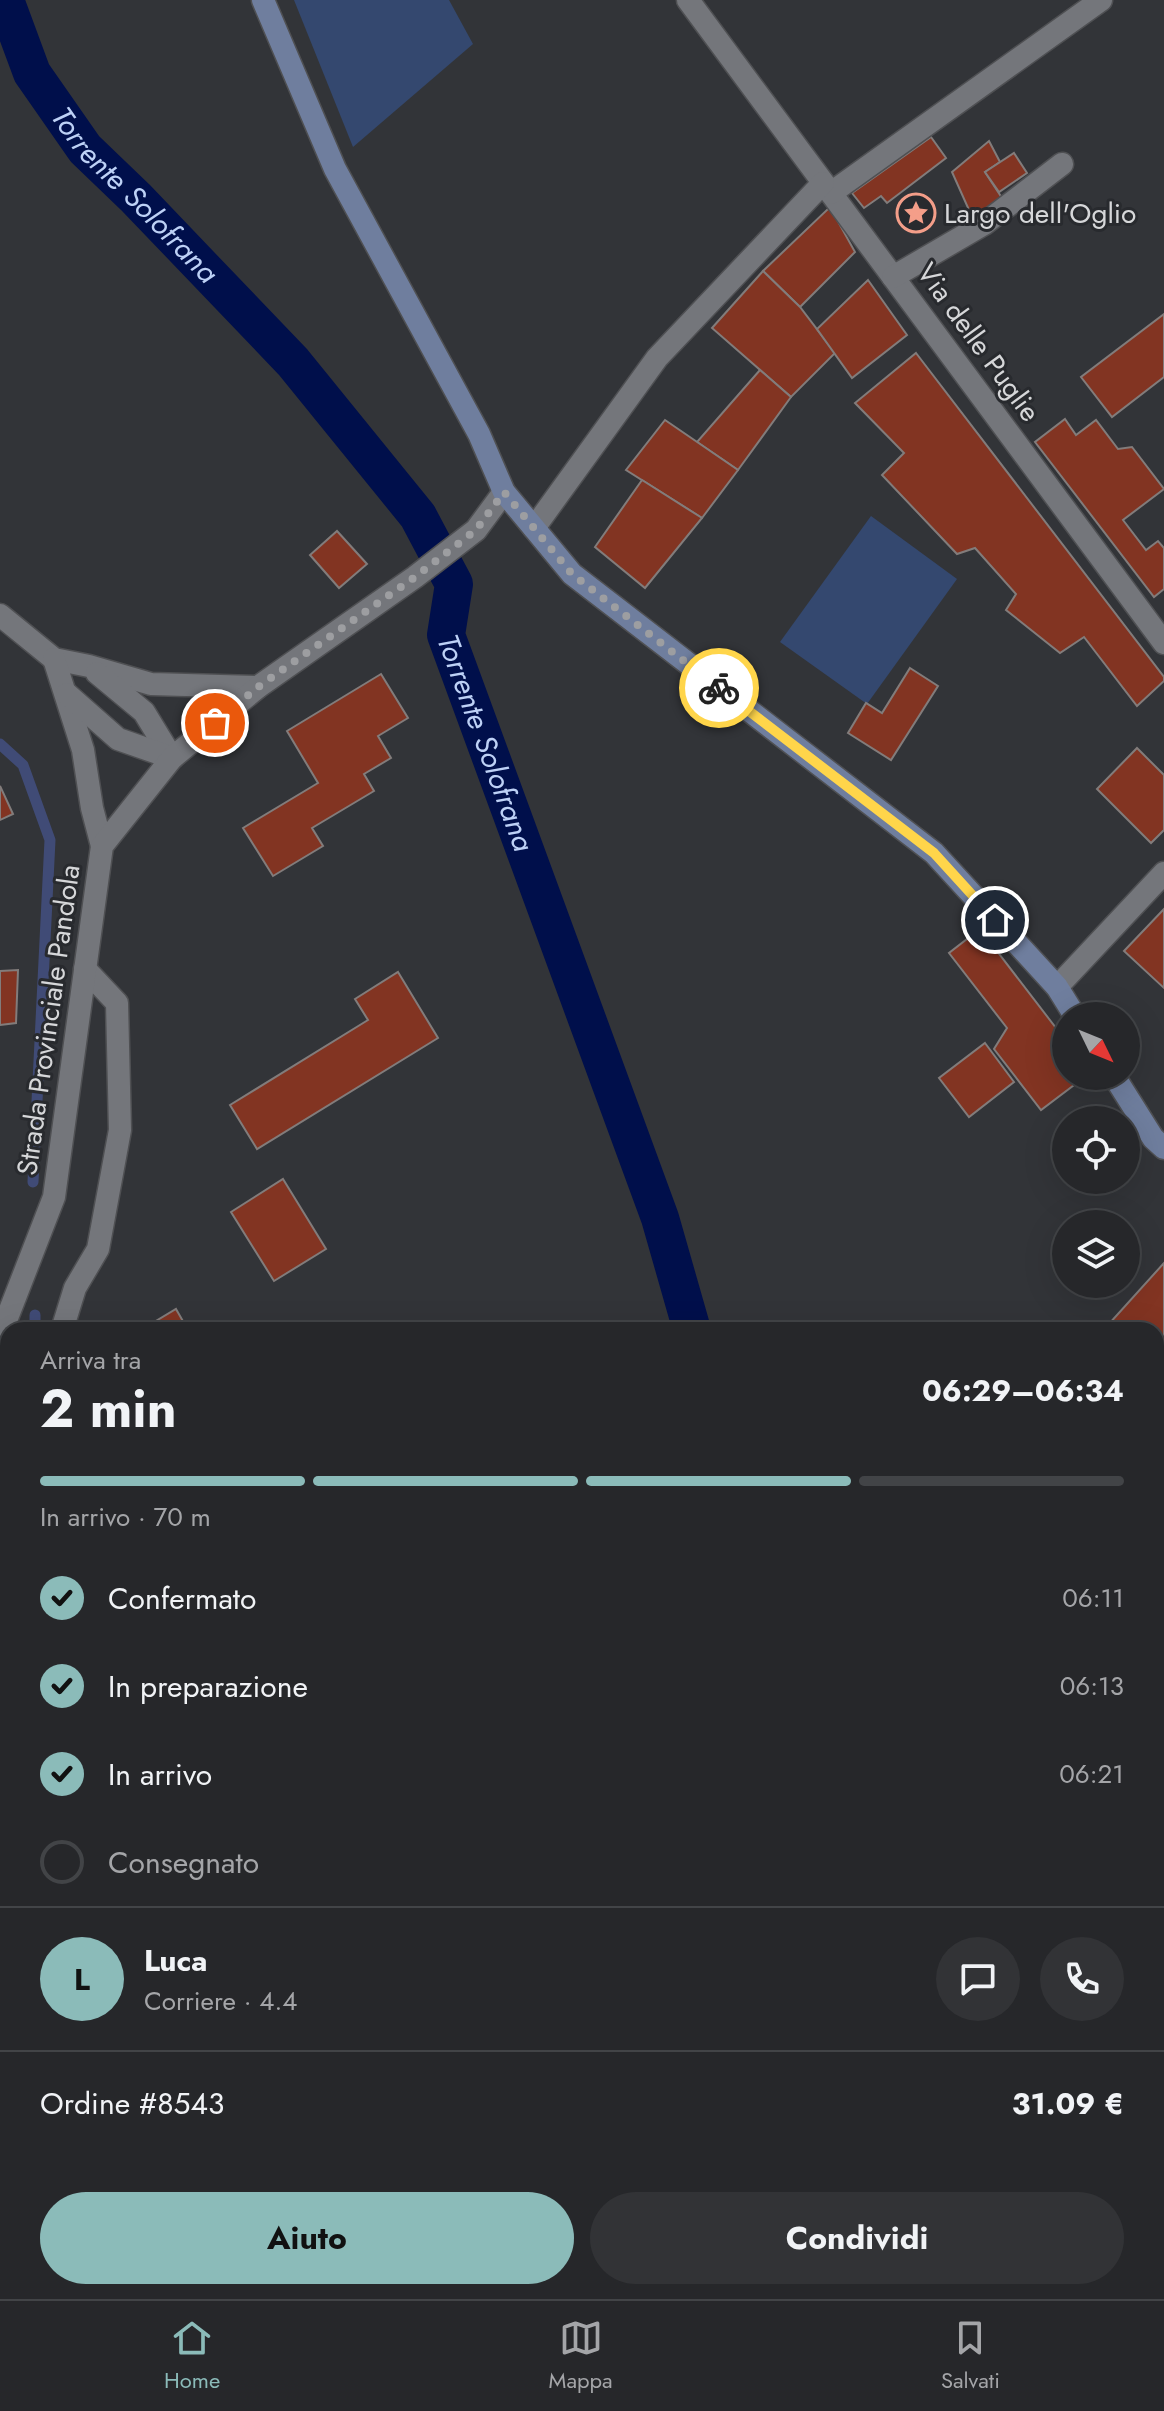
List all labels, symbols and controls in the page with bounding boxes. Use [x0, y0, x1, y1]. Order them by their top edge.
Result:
water label: Torrente Solofrana [41, 98, 229, 293]
place icon: Largo dell'Oglio [895, 192, 937, 234]
place label: Largo dell'Oglio [944, 193, 1136, 234]
street label: Via delle Puglie [907, 254, 1050, 430]
water label: Torrente Solofrana [426, 628, 546, 858]
courier [679, 648, 759, 728]
icon: bike [697, 666, 741, 710]
pin [181, 689, 249, 757]
icon: bag [193, 701, 237, 745]
street label: Strada Provinciale Pandola [6, 862, 91, 1178]
pin [961, 886, 1029, 954]
icon: home [973, 898, 1017, 942]
north arrow [1052, 1002, 1140, 1090]
map controls [1052, 1002, 1140, 1298]
button: locate [1052, 1106, 1140, 1194]
button: layers [1052, 1210, 1140, 1298]
text: Arriva tra [40, 1341, 141, 1379]
text: 06:29–06:34 [922, 1369, 1124, 1412]
text: 2 min [40, 1371, 177, 1447]
text: In arrivo · 70 m [40, 1498, 211, 1536]
icon: check [40, 1576, 84, 1620]
text: Confermato [108, 1577, 256, 1620]
text: 06:11 [1062, 1579, 1124, 1617]
icon: check [40, 1664, 84, 1708]
text: In preparazione [108, 1665, 308, 1708]
text: 06:13 [1060, 1667, 1124, 1705]
icon: check [40, 1752, 84, 1796]
text: In arrivo [108, 1753, 212, 1796]
text: 06:21 [1059, 1755, 1124, 1793]
text: Consegnato [108, 1841, 259, 1884]
button: chat [936, 1937, 1020, 2021]
button: phone [1040, 1937, 1124, 2021]
text: Luca [144, 1939, 207, 1982]
text: L [74, 1958, 90, 2001]
text: Corriere · 4.4 [144, 1982, 297, 2020]
text: Ordine #8543 [40, 2082, 224, 2125]
text: 31.09 € [1012, 2082, 1124, 2125]
button: Aiuto [40, 2192, 574, 2284]
button: Condividi [590, 2192, 1124, 2284]
tab: Home [164, 2316, 220, 2396]
tab: Mappa [549, 2316, 613, 2396]
tab: Salvati [941, 2316, 1000, 2396]

